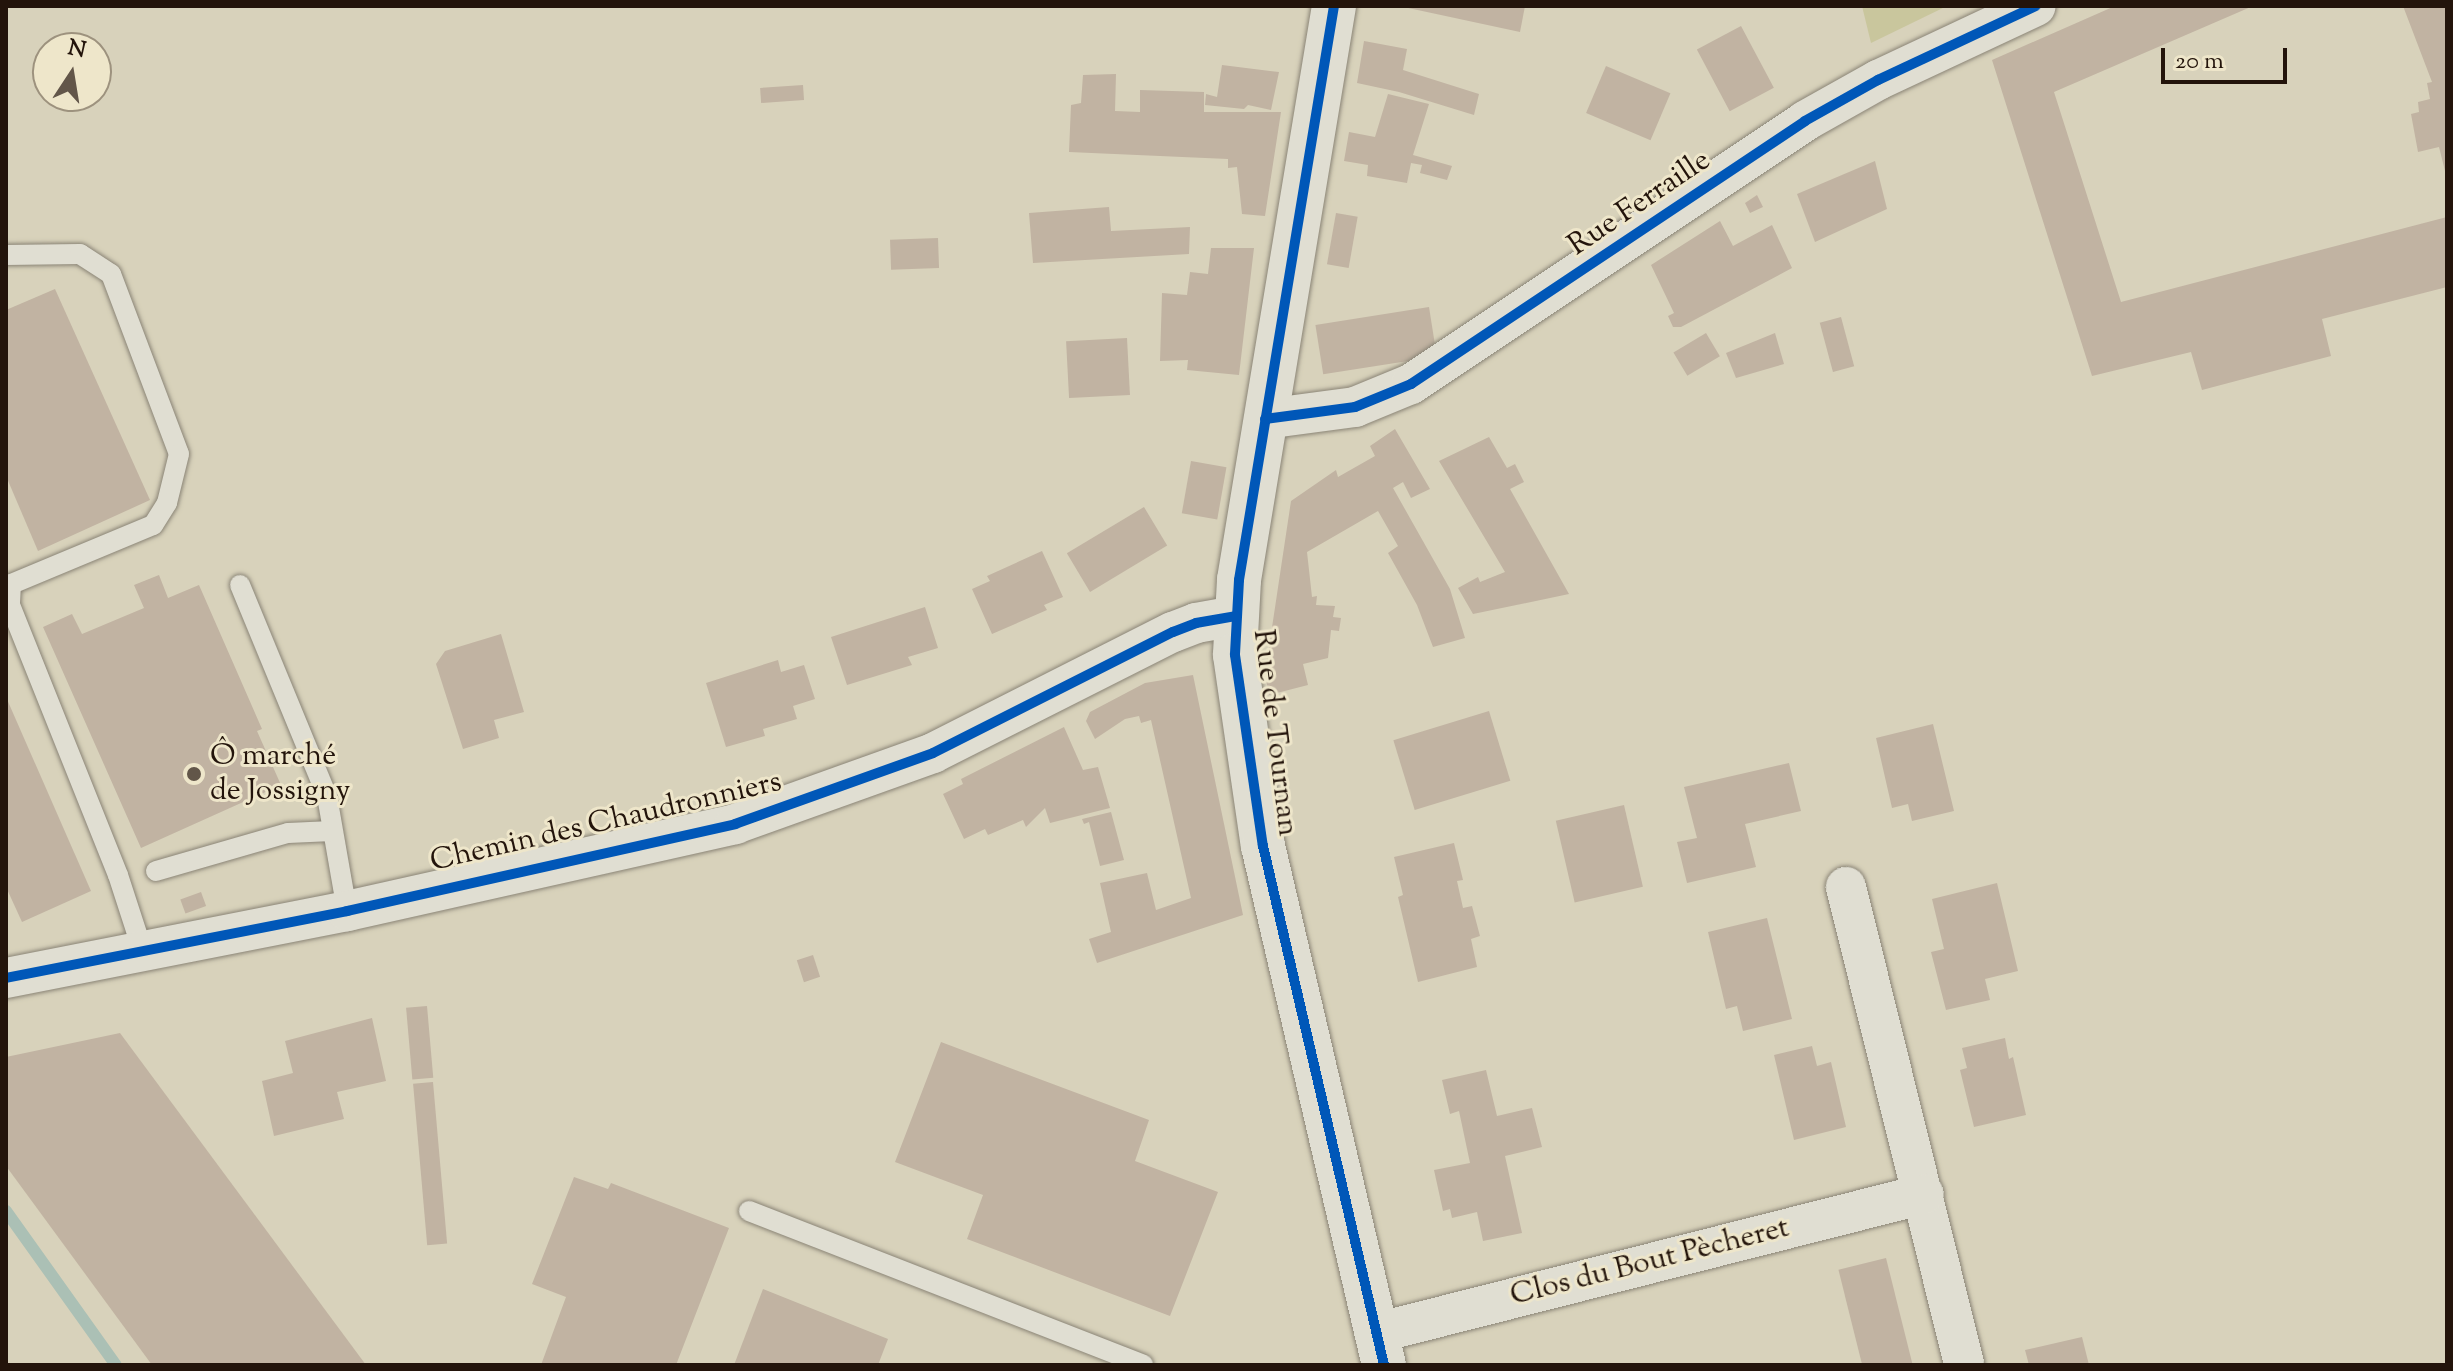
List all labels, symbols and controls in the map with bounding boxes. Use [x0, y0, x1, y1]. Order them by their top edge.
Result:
north arrow [32, 32, 112, 112]
scale bar [2165, 32, 2291, 82]
text: N [65, 33, 88, 68]
text: 20 m [2175, 45, 2224, 79]
street label: Rue Ferraille [1562, 143, 1718, 265]
street label: Rue de Tournan [1243, 628, 1305, 838]
place label: Ô marché de Jossigny [210, 739, 351, 810]
marker: Ô marché de Jossigny [185, 765, 203, 783]
street label: Chemin des Chaudronniers [427, 765, 785, 881]
street label: Clos du Bout Pècheret [1507, 1211, 1793, 1315]

